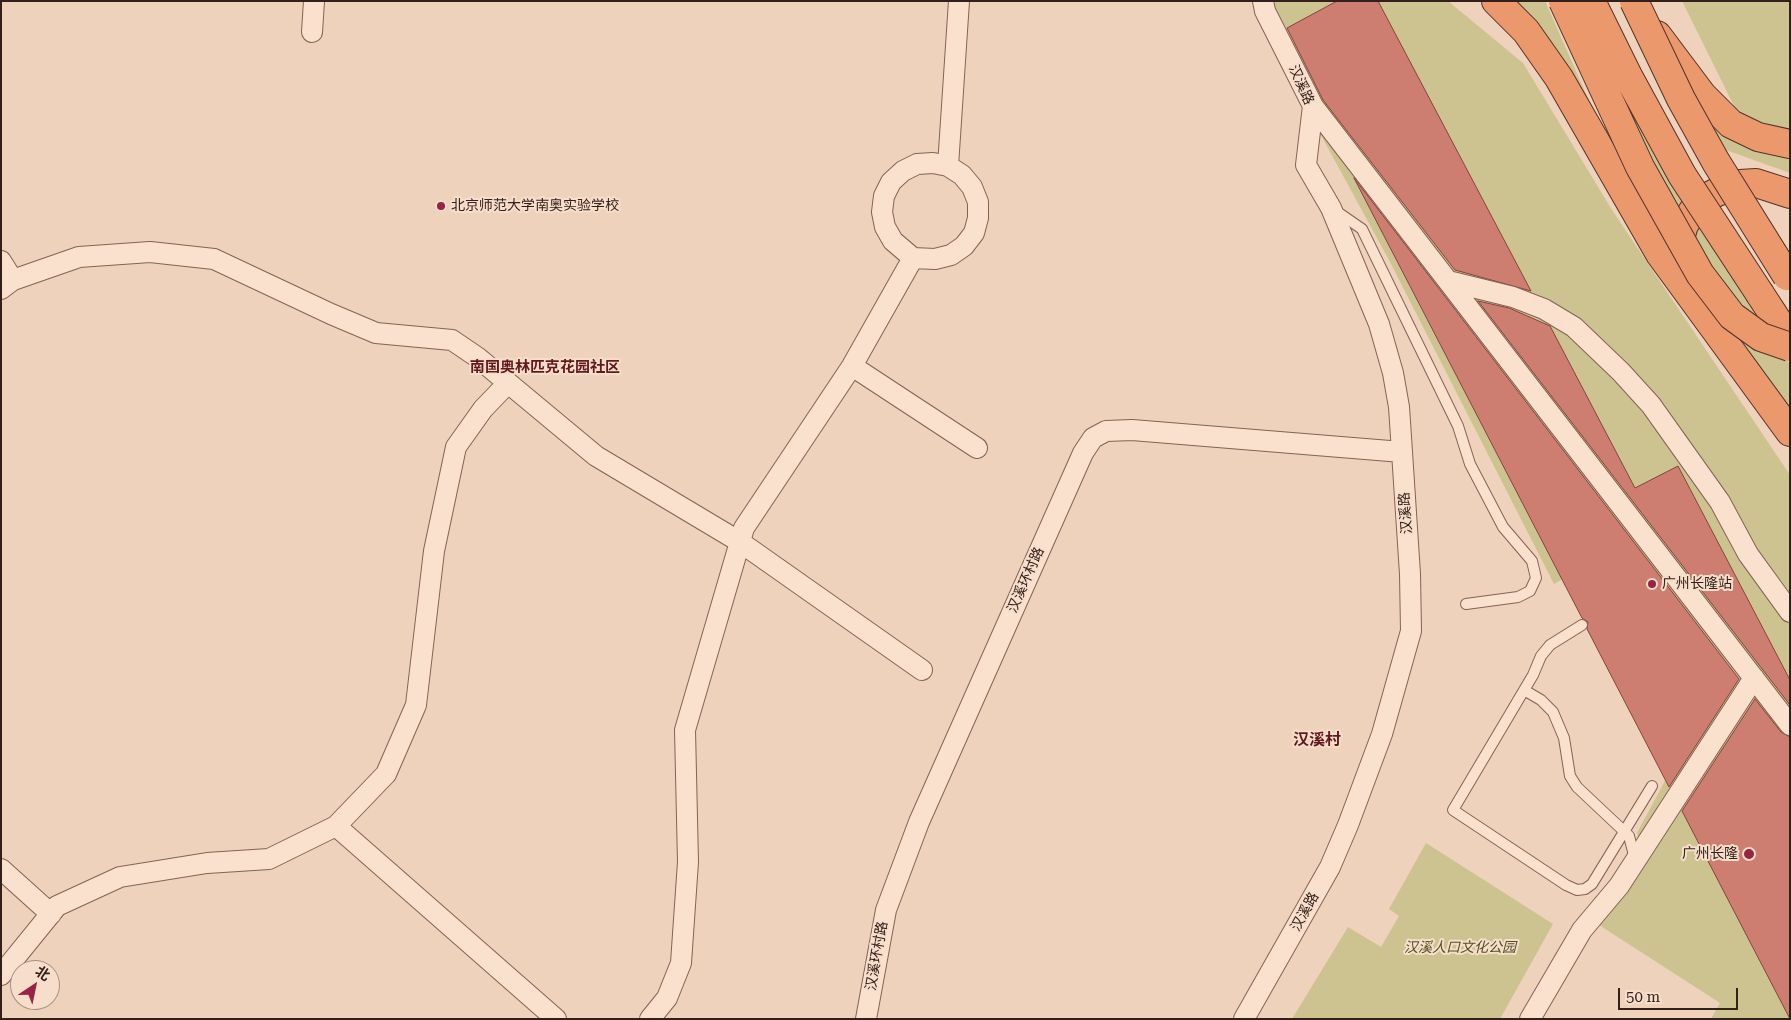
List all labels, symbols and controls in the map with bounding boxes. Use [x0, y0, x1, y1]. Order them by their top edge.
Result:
street label: 汉溪路 [1285, 62, 1317, 108]
place label: 北京师范大学南奥实验学校 [451, 198, 619, 214]
marker: 北京师范大学南奥实验学校 [435, 200, 447, 212]
district label: 南国奥林匹克花园社区 [470, 359, 620, 377]
street label: 汉溪路 [1396, 491, 1416, 535]
street label: 汉溪环村路 [1004, 545, 1048, 615]
place label: 广州长隆站 [1662, 576, 1732, 592]
marker: 广州长隆站 [1646, 578, 1658, 590]
district label: 汉溪村 [1293, 730, 1341, 750]
place label: 广州长隆 [1682, 846, 1738, 862]
marker: 广州长隆 [1742, 847, 1756, 861]
street label: 汉溪路 [1287, 890, 1323, 934]
street label: 汉溪环村路 [863, 920, 891, 992]
park label: 汉溪人口文化公园 [1404, 940, 1516, 956]
north arrow [10, 960, 60, 1010]
text: 北 [33, 963, 53, 984]
scale bar [1621, 978, 1741, 1010]
text: 50 m [1626, 988, 1660, 1006]

